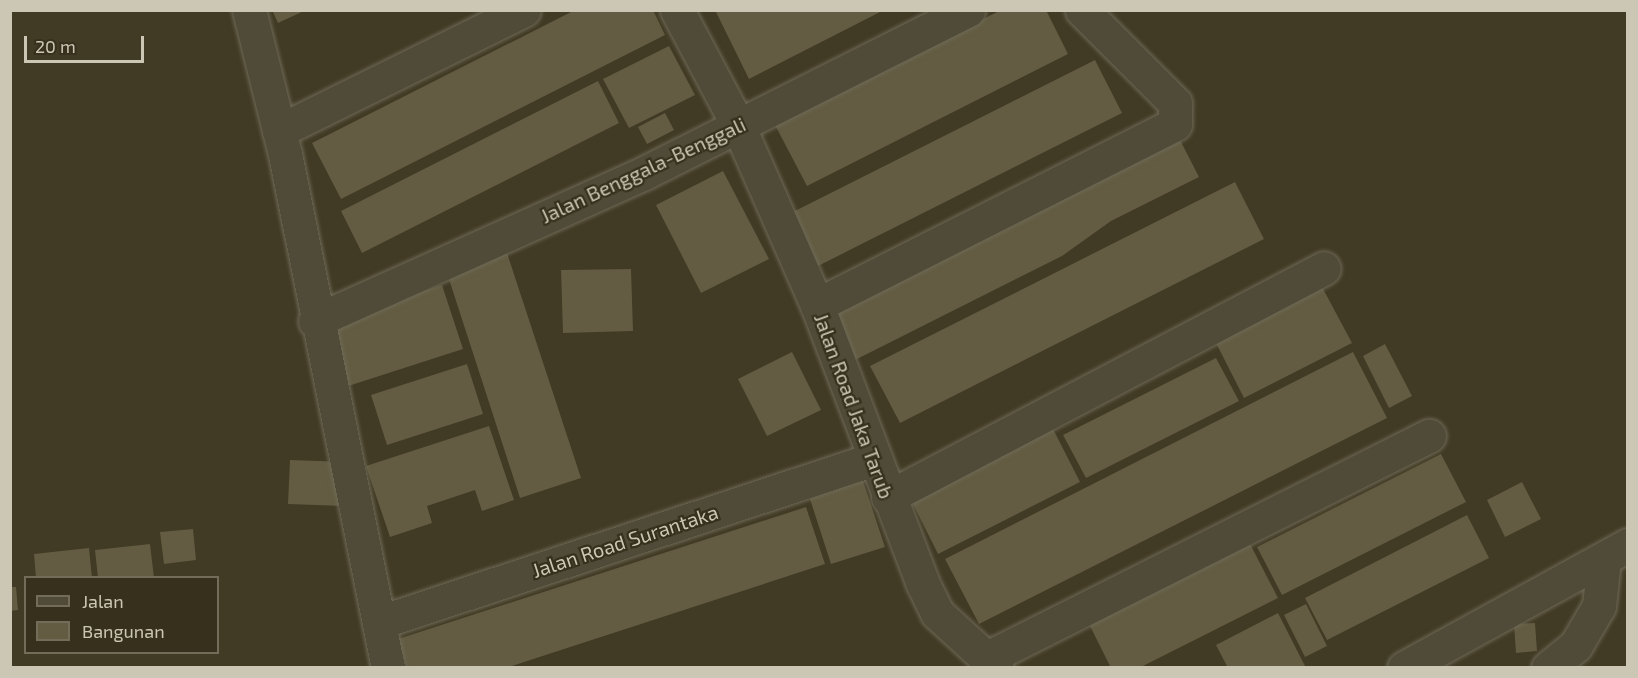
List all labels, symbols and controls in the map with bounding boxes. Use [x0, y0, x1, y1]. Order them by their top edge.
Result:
scale bar [27, 24, 147, 62]
text: 20 m [35, 35, 76, 57]
street label: Jalan Benggala-Benggali [537, 112, 749, 228]
street label: Jalan Road Jaka Tarub [809, 310, 899, 502]
street label: Jalan Road Surantaka [529, 500, 721, 582]
legend [24, 576, 219, 654]
text: Jalan [82, 590, 124, 612]
text: Bangunan [82, 620, 165, 642]

